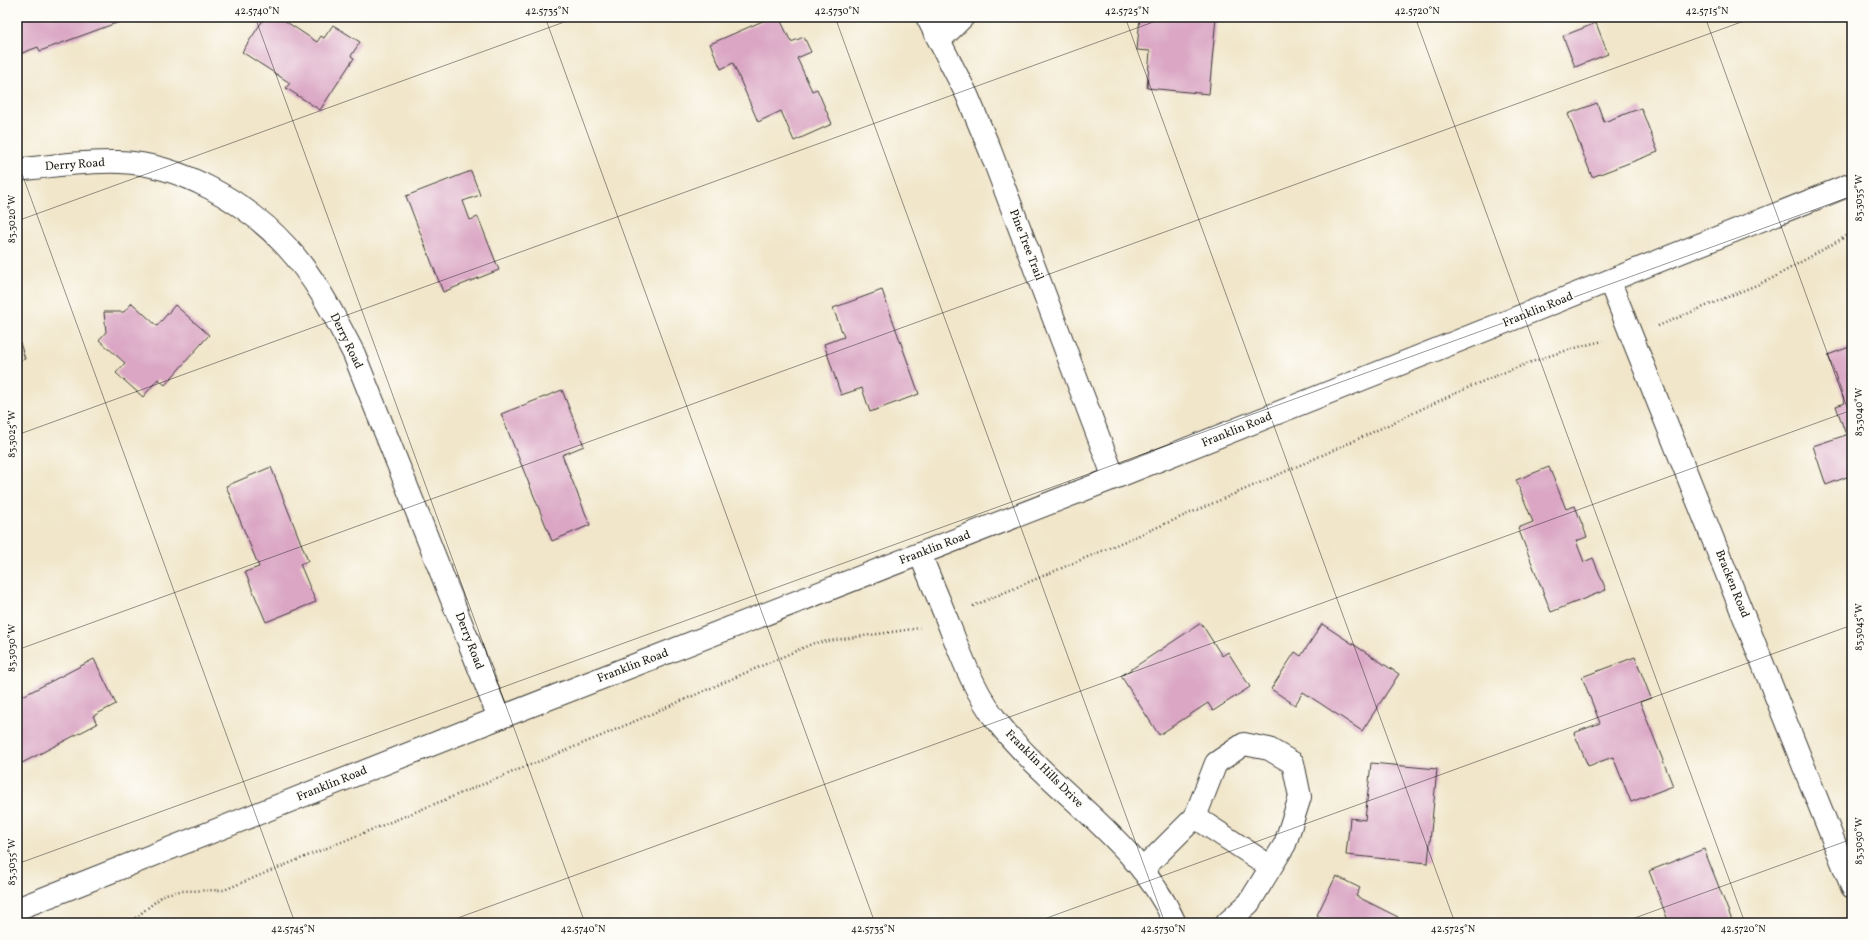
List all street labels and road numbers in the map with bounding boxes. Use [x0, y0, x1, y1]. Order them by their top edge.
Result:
street label: Derry Road [44, 155, 106, 175]
street label: Pine Tree Trail [1005, 207, 1047, 283]
street label: Franklin Road [1500, 288, 1576, 331]
street label: Derry Road [326, 310, 366, 372]
street label: Franklin Road [1199, 408, 1275, 451]
street label: Franklin Road [897, 527, 973, 569]
street label: Bracken Road [1711, 548, 1753, 621]
street label: Derry Road [451, 610, 487, 672]
street label: Franklin Road [595, 645, 671, 687]
street label: Franklin Hills Drive [1001, 726, 1087, 812]
street label: Franklin Road [294, 762, 370, 805]

